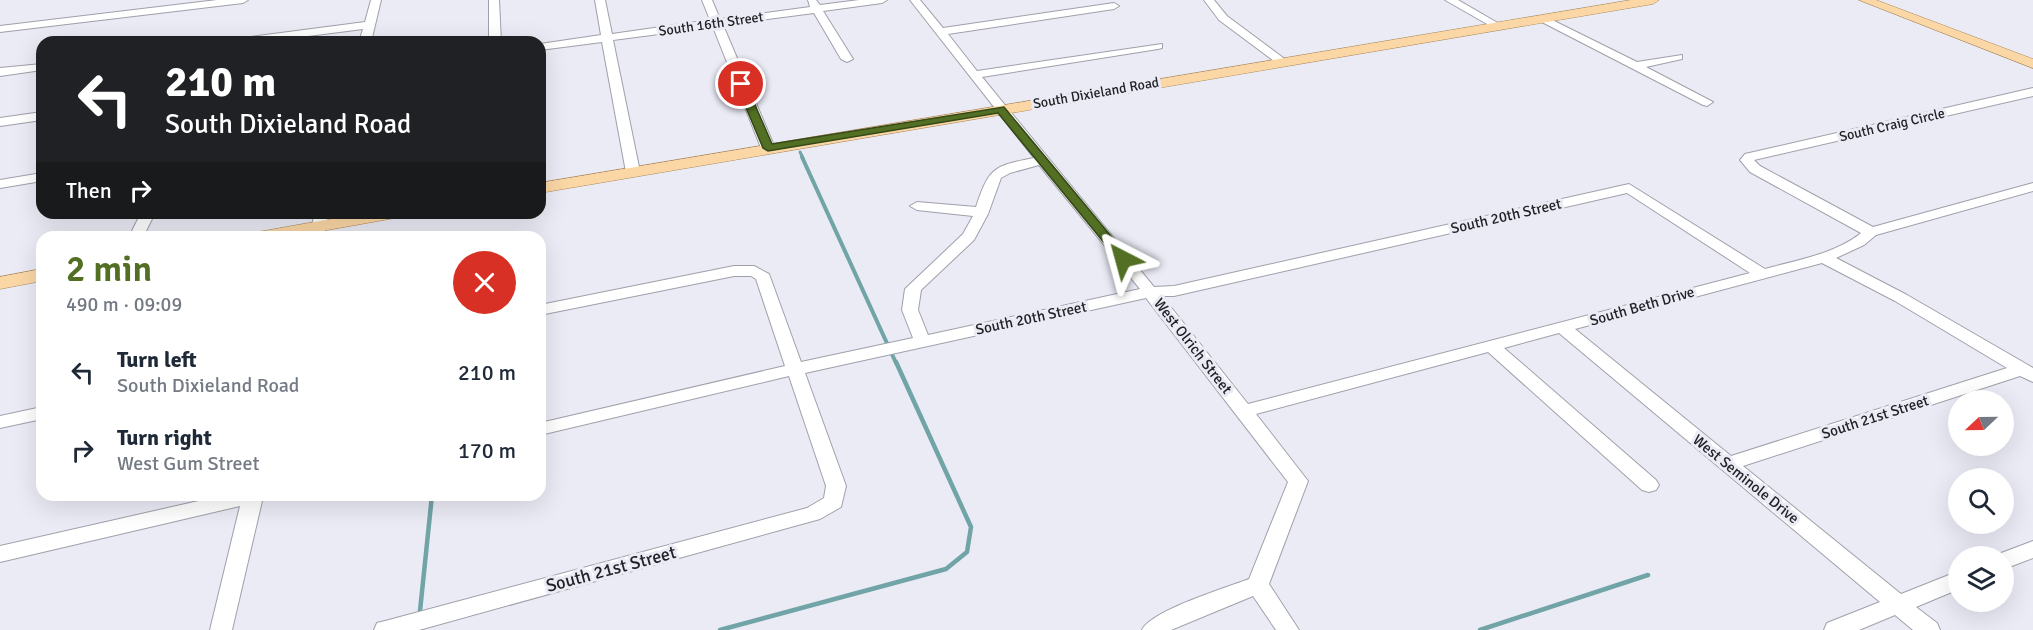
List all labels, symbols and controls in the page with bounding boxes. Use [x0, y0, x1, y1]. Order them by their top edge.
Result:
street label: South 16th Street [658, 8, 765, 40]
text: 210 m [165, 57, 276, 108]
pin [715, 58, 766, 109]
icon: left [66, 60, 144, 138]
icon: arrive [724, 67, 757, 100]
street label: South Dixieland Road [1032, 74, 1160, 112]
street label: South Craig Circle [1837, 105, 1947, 145]
text: South Dixieland Road [165, 108, 411, 141]
icon: right [124, 174, 157, 207]
text: Then [66, 177, 112, 204]
street label: South 20th Street [1449, 195, 1563, 237]
position arrow [1091, 227, 1155, 291]
text: 2 min [66, 247, 152, 292]
button: close [453, 251, 516, 314]
street label: South Beth Drive [1588, 282, 1696, 330]
text: 490 m · 09:09 [66, 292, 182, 317]
street label: West Olrich Street [1150, 295, 1236, 397]
street label: South 20th Street [974, 297, 1088, 339]
text: Turn left [117, 346, 197, 373]
icon: left [66, 356, 99, 389]
text: 210 m [458, 359, 516, 386]
text: South Dixieland Road [117, 373, 299, 398]
north arrow [1948, 390, 2014, 456]
map controls [1948, 390, 2014, 612]
street label: South 21st Street [1819, 391, 1931, 443]
text: Turn right [117, 424, 212, 451]
street label: West Seminole Drive [1689, 431, 1803, 527]
icon: right [66, 434, 99, 467]
text: 170 m [458, 437, 516, 464]
text: West Gum Street [117, 451, 260, 476]
button: search [1948, 468, 2014, 534]
street label: South 21st Street [544, 541, 678, 597]
button: layers [1948, 546, 2014, 612]

